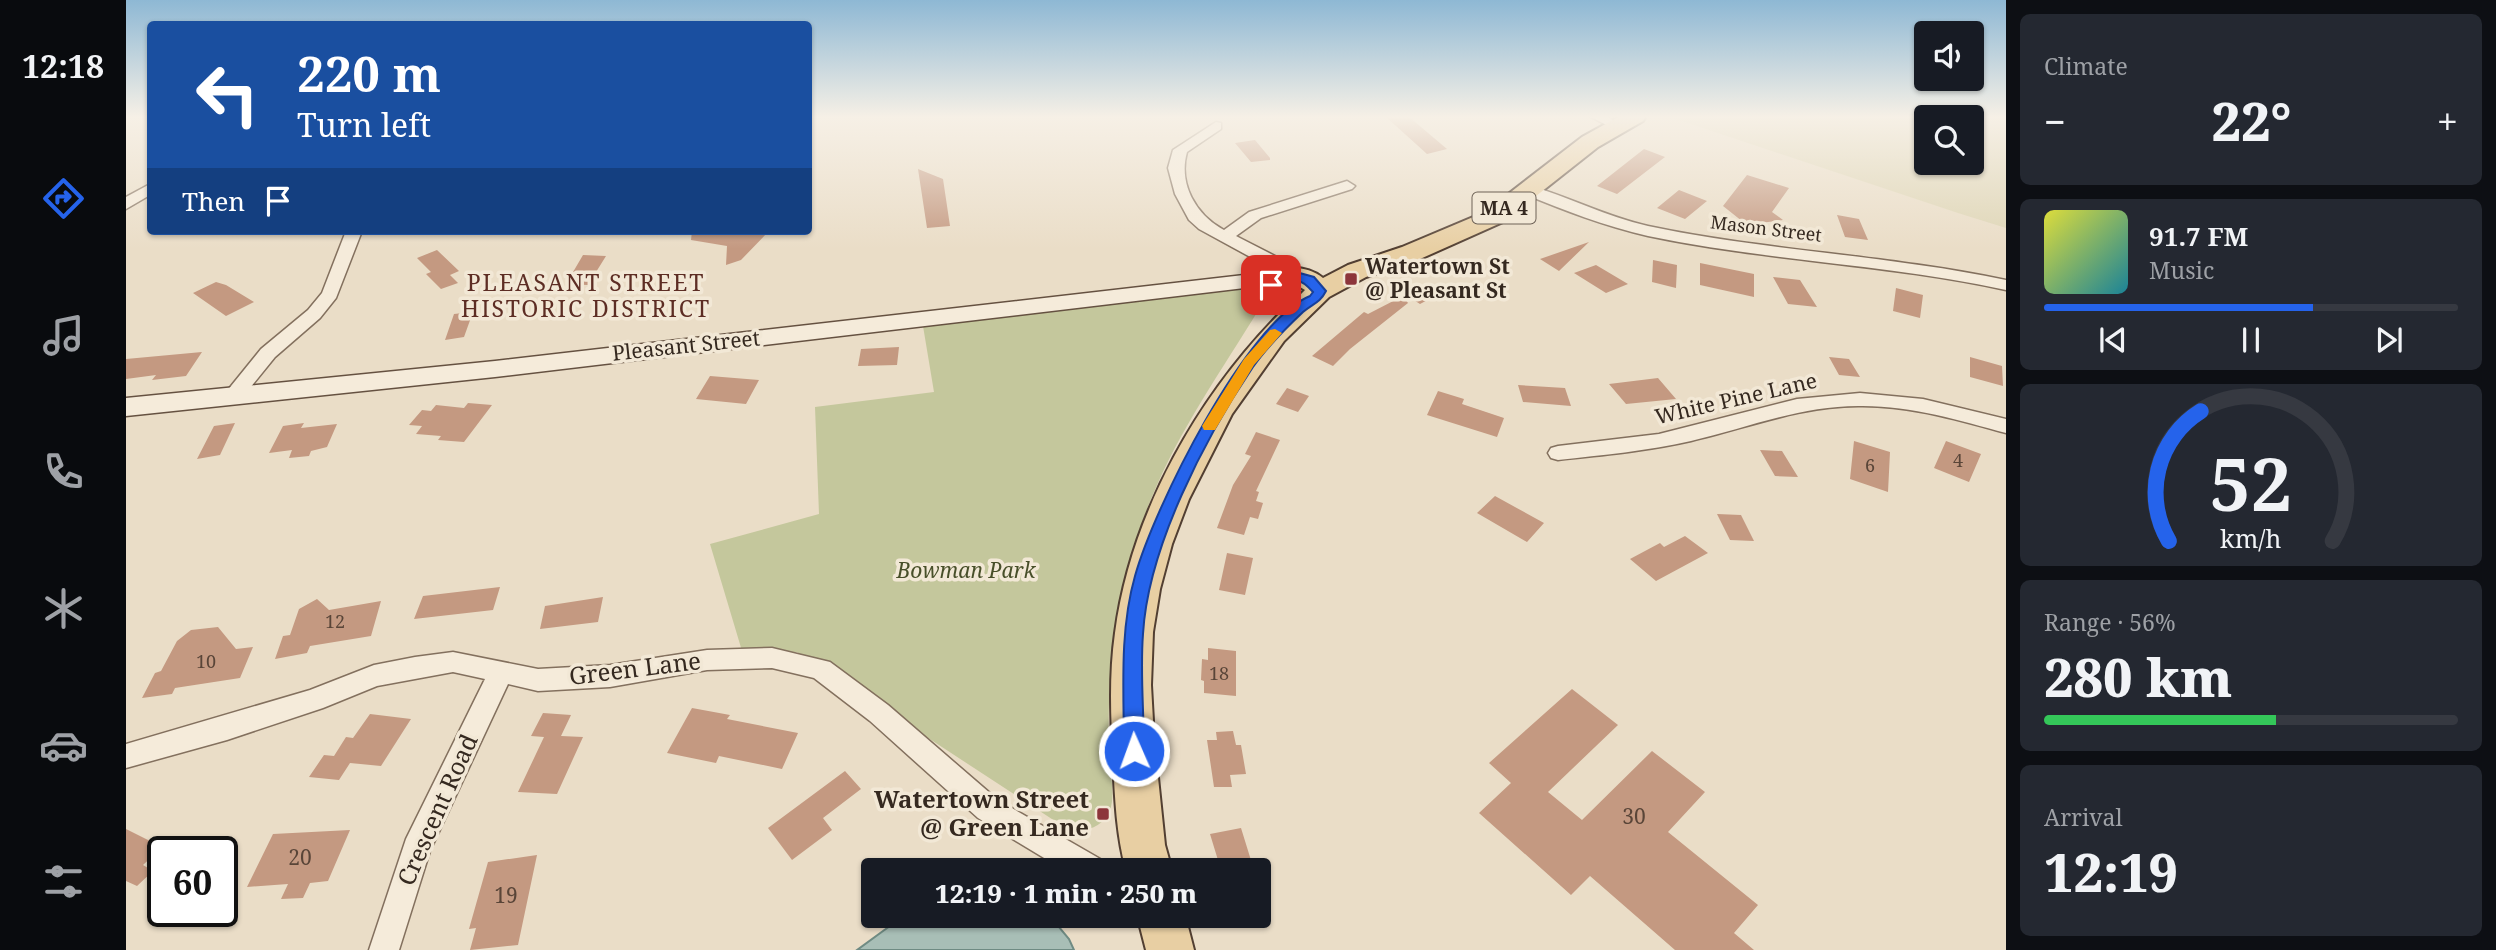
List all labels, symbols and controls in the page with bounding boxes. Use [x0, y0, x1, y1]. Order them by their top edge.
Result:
map controls [1914, 21, 1984, 175]
button: sound [1914, 21, 1984, 91]
text: 220 m [297, 40, 441, 106]
text: 12:18 [22, 44, 104, 87]
icon: left [182, 49, 273, 140]
text: Climate [2044, 50, 2128, 82]
text: 22° [2211, 85, 2291, 156]
text: − [2044, 95, 2066, 147]
text: + [2437, 95, 2458, 147]
text: Turn left [297, 103, 431, 146]
button: search [1914, 105, 1984, 175]
icon: directions [39, 174, 88, 223]
icon: arrive [259, 182, 297, 220]
text: Then [182, 183, 245, 219]
road number: MA 4 [1472, 192, 1536, 224]
street label: Mason Street [1709, 209, 1823, 247]
text: 91.7 FM [2149, 218, 2248, 254]
place label: Watertown St @ Pleasant St [1365, 252, 1510, 304]
text: Music [2149, 254, 2214, 286]
pin [1241, 255, 1301, 315]
district label: PLEASANT STREET HISTORIC DISTRICT [461, 266, 711, 324]
icon: arrive [1252, 266, 1290, 304]
marker: Watertown St @ Pleasant St [1343, 271, 1359, 287]
icon: music [39, 311, 88, 360]
icon: previous [2094, 321, 2132, 359]
icon: pause [2232, 321, 2270, 359]
icon: next [2370, 321, 2408, 359]
street label: Pleasant Street [611, 323, 761, 367]
street label: White Pine Lane [1652, 366, 1820, 430]
text: 52 [2210, 433, 2292, 532]
icon: phone [39, 447, 88, 496]
house number: 4 [1953, 448, 1963, 472]
house number: 6 [1865, 453, 1875, 477]
text: km/h [2220, 521, 2282, 555]
park label: Bowman Park [896, 556, 1037, 584]
icon: climate [39, 584, 88, 633]
text: Range · 56% [2044, 606, 2176, 638]
house number: 12 [325, 609, 345, 633]
text: 280 km [2044, 641, 2232, 712]
street label: Green Lane [567, 643, 703, 692]
house number: 10 [196, 649, 216, 673]
house number: 18 [1209, 661, 1229, 685]
position arrow [1097, 714, 1171, 788]
icon: car [39, 721, 88, 770]
street label: Crescent Road [389, 728, 485, 890]
place label: Watertown Street @ Green Lane [874, 782, 1089, 843]
text: Arrival [2044, 801, 2123, 833]
house number: 30 [1622, 802, 1646, 830]
marker: Watertown Street @ Green Lane [1095, 806, 1111, 822]
speed limit sign: 60 [147, 836, 238, 927]
text: 12:19 [2044, 836, 2178, 907]
house number: 20 [288, 843, 312, 871]
icon: filters [39, 857, 88, 906]
text: 12:19 · 1 min · 250 m [935, 875, 1197, 911]
house number: 19 [494, 881, 518, 909]

